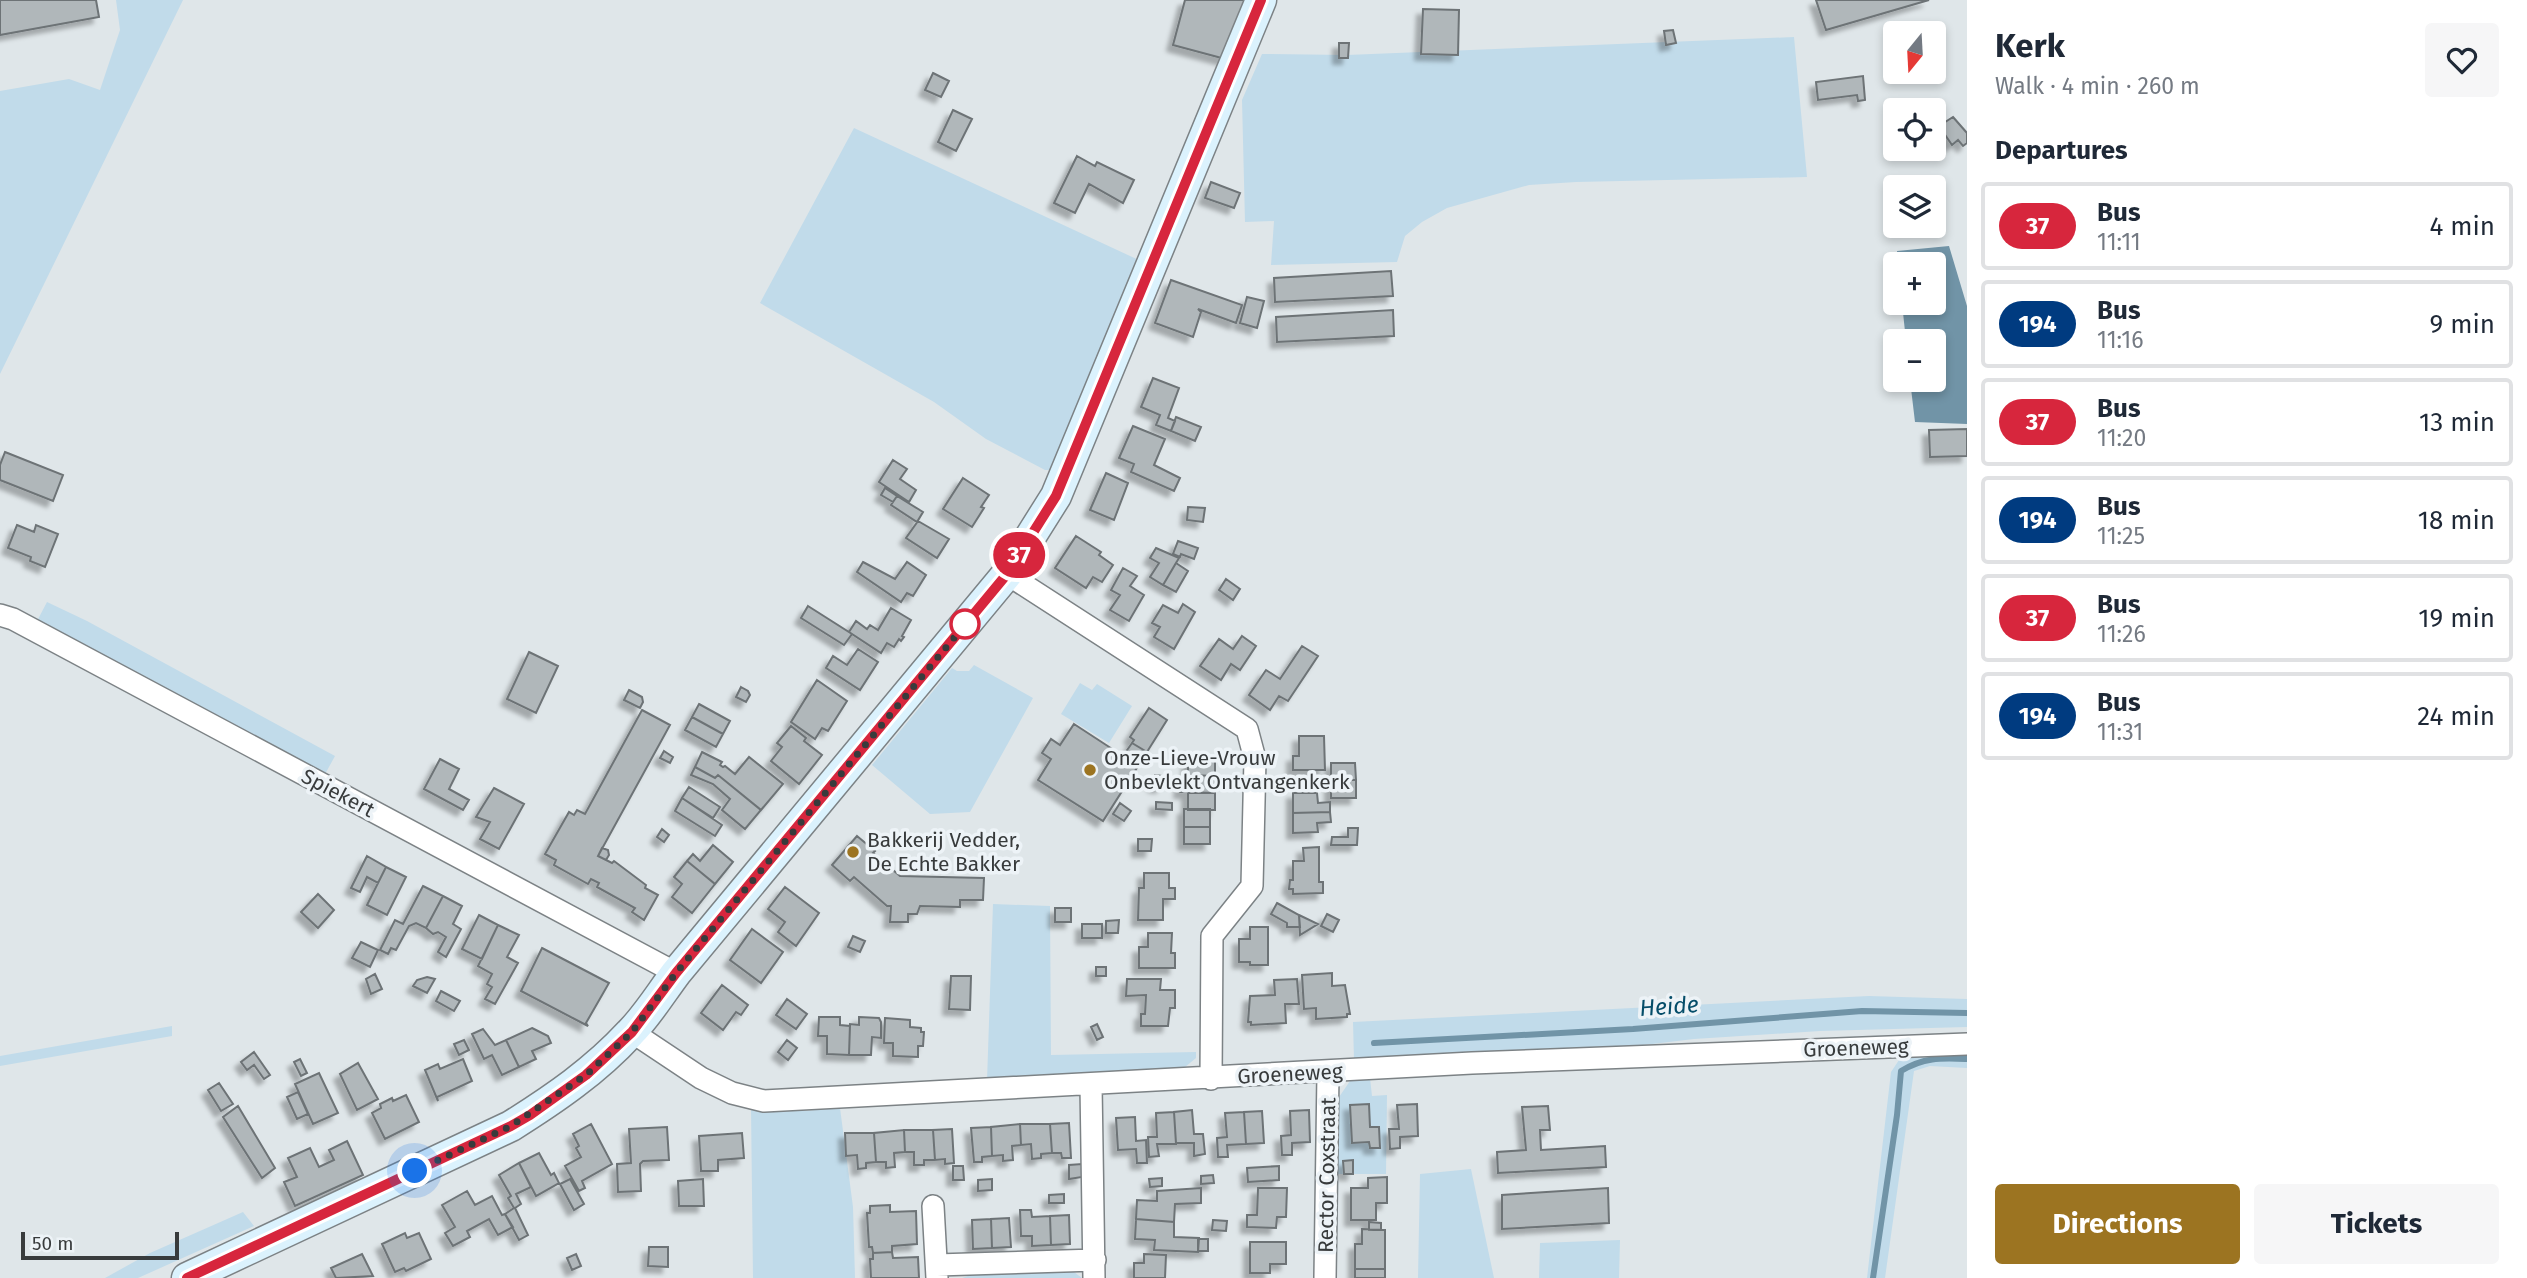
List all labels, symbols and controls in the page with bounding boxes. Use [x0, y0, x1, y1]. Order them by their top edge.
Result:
north arrow [1883, 21, 1946, 84]
map controls [1883, 21, 1946, 392]
button: heart [2425, 23, 2499, 97]
text: Kerk [1995, 26, 2065, 66]
text: Walk · 4 min · 260 m [1995, 72, 2200, 100]
button: locate [1883, 98, 1946, 161]
text: Departures [1995, 135, 2128, 166]
button: layers [1883, 175, 1946, 238]
text: Bus [2097, 197, 2140, 228]
text: 4 min [2429, 211, 2495, 242]
text: 37 [2026, 212, 2049, 240]
text: 11:11 [2097, 228, 2141, 256]
button: + [1883, 252, 1946, 315]
text: Bus [2097, 295, 2140, 326]
text: 9 min [2430, 309, 2495, 340]
text: 194 [2019, 310, 2056, 338]
text: 11:16 [2097, 326, 2143, 354]
button: − [1883, 329, 1946, 392]
text: Bus [2097, 393, 2140, 424]
text: 13 min [2419, 407, 2495, 438]
text: 37 [2026, 408, 2049, 436]
text: 11:20 [2097, 424, 2146, 452]
text: Bus [2097, 491, 2140, 522]
text: 18 min [2418, 505, 2495, 536]
text: 194 [2019, 506, 2056, 534]
text: 11:25 [2097, 522, 2145, 550]
line badge: 37 [988, 532, 1050, 578]
text: 37 [1007, 541, 1031, 569]
text: Bus [2097, 589, 2140, 620]
text: 19 min [2418, 603, 2495, 634]
text: 37 [2026, 604, 2049, 632]
unlabelled marker [950, 609, 980, 639]
text: 11:26 [2097, 620, 2146, 648]
text: Bus [2097, 687, 2140, 718]
text: 24 min [2417, 701, 2495, 732]
text: 194 [2019, 702, 2056, 730]
text: 11:31 [2097, 718, 2143, 746]
place label: Onze-Lieve-Vrouw Onbevlekt Ontvangenkerk [1104, 745, 1350, 795]
marker: Onze-Lieve-Vrouw Onbevlekt Ontvangenkerk [1082, 762, 1098, 778]
street label: Spiekert [297, 763, 379, 823]
place label: Bakkerij Vedder, De Echte Bakker [867, 827, 1020, 877]
marker: Bakkerij Vedder, De Echte Bakker [845, 844, 861, 860]
water label: Heide [1638, 990, 1700, 1022]
street label: Groeneweg [1803, 1033, 1909, 1063]
street label: Groeneweg [1237, 1058, 1343, 1090]
street label: Rector Coxstraat [1313, 1097, 1341, 1253]
your location [397, 1153, 432, 1188]
button: Directions [1995, 1184, 2240, 1264]
button: Tickets [2254, 1184, 2499, 1264]
scale bar [21, 1229, 178, 1261]
text: 50 m [32, 1232, 73, 1255]

